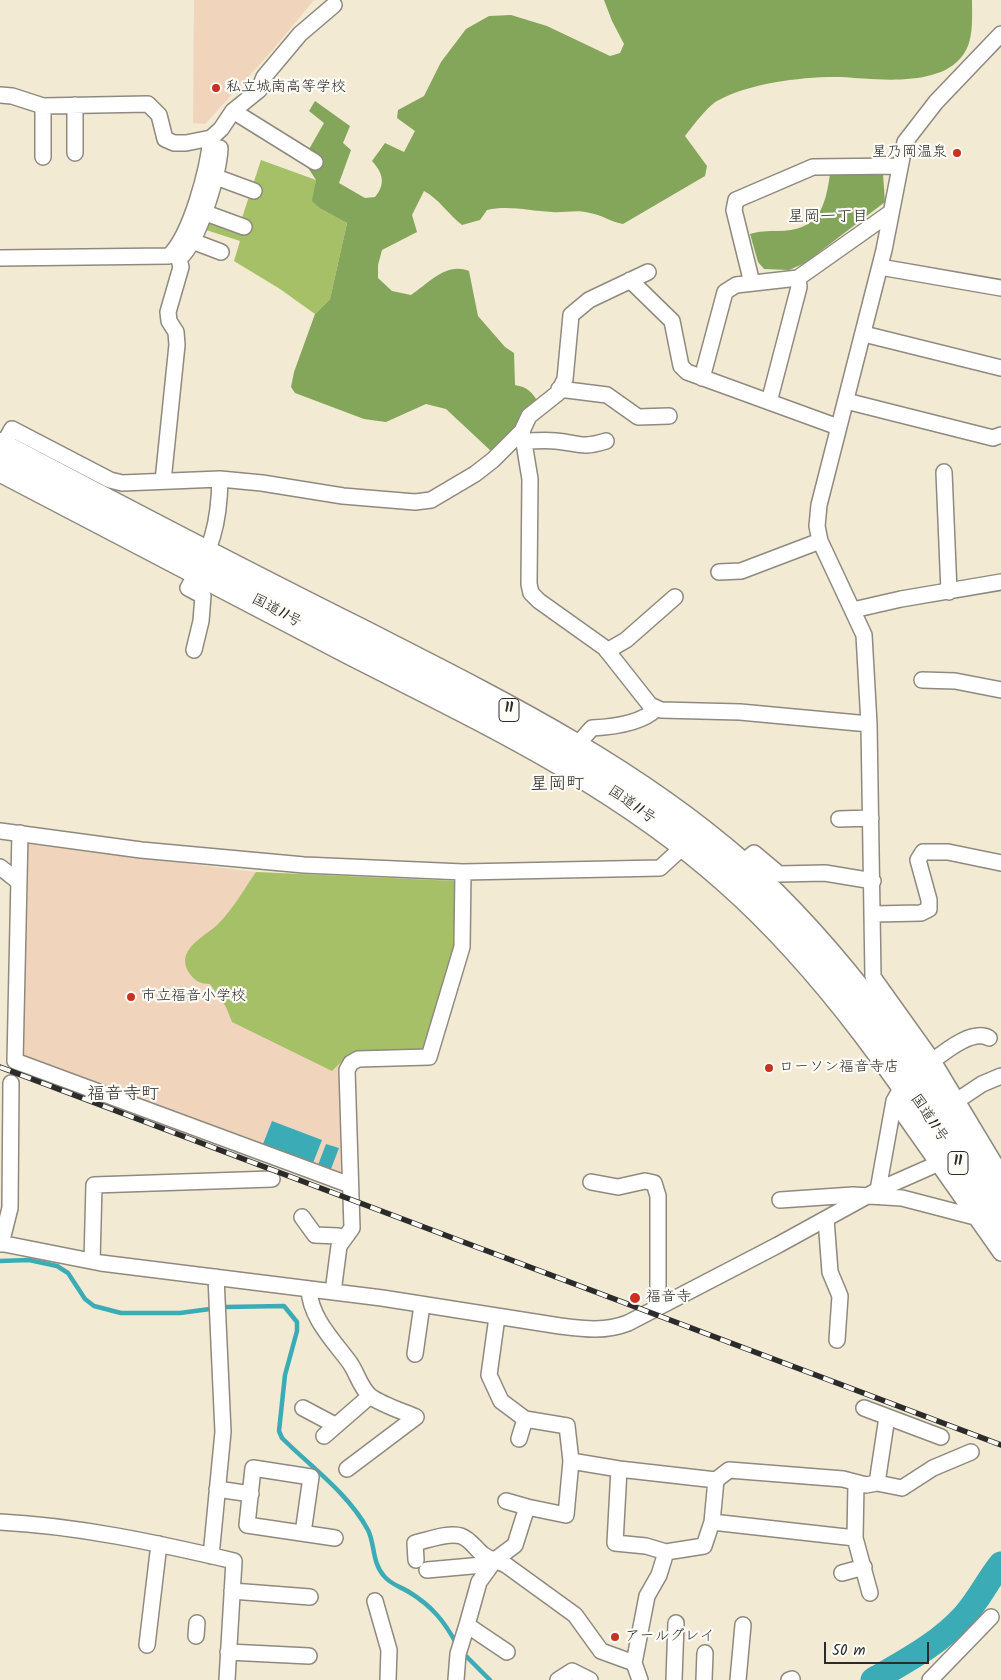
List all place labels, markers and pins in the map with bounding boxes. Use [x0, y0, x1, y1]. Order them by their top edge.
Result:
place label: 私立城南高等学校 [226, 79, 346, 97]
marker: 私立城南高等学校 [210, 82, 222, 94]
place label: 星乃岡温泉 [872, 144, 947, 162]
marker: 星乃岡温泉 [951, 147, 963, 159]
place label: 市立福音小学校 [141, 988, 246, 1006]
marker: 市立福音小学校 [125, 991, 137, 1003]
place label: ローソン福音寺店 [779, 1059, 899, 1077]
marker: ローソン福音寺店 [763, 1062, 775, 1074]
place label: 福音寺 [646, 1289, 691, 1307]
marker: 福音寺 [628, 1291, 642, 1305]
place label: アールグレイ [625, 1628, 714, 1646]
marker: アールグレイ [609, 1631, 621, 1643]

